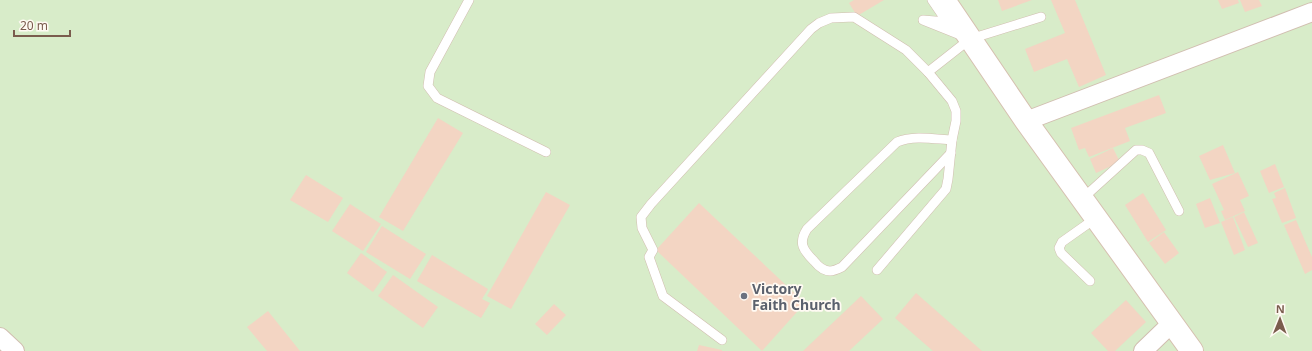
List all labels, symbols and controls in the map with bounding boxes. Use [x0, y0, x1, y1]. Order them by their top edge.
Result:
scale bar [14, 12, 70, 38]
text: 20 m [20, 17, 48, 34]
place label: Victory Faith Church [752, 279, 841, 314]
marker: Victory Faith Church [739, 291, 749, 301]
north arrow [1260, 299, 1300, 339]
text: N [1276, 301, 1285, 316]

